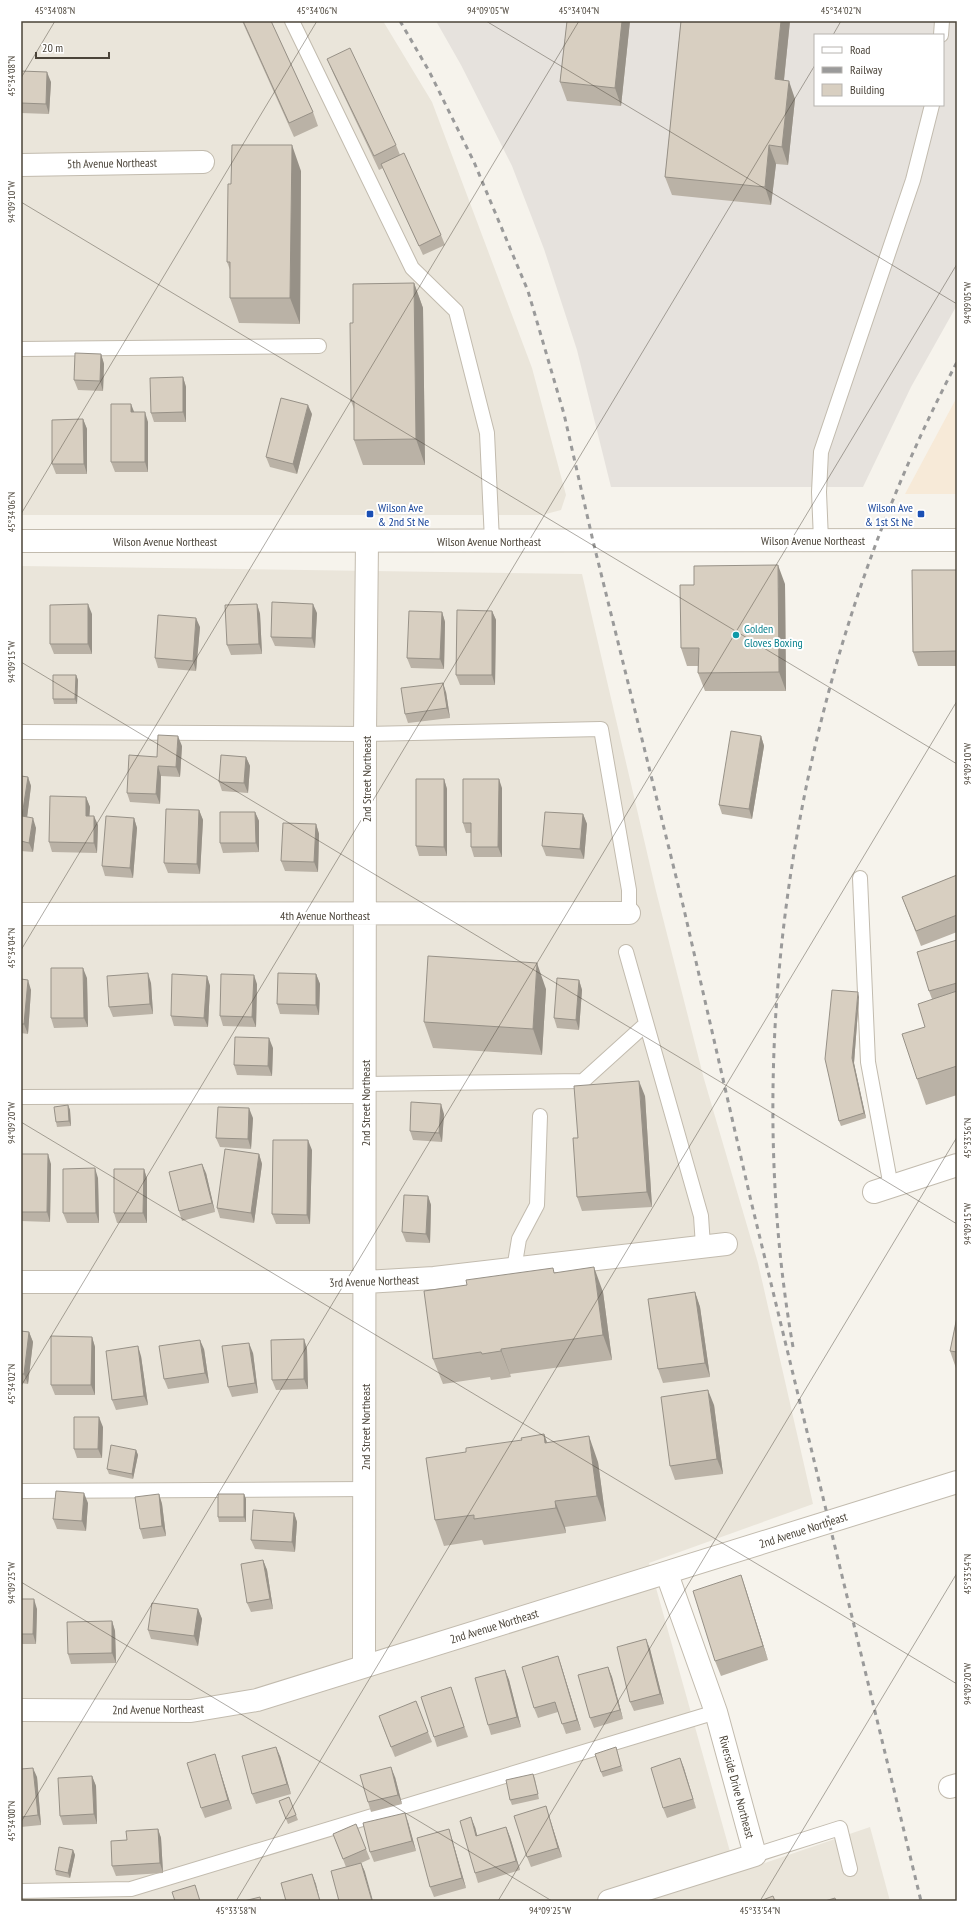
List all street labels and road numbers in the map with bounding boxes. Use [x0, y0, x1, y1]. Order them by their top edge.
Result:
street label: 5th Avenue Northeast [67, 155, 158, 171]
street label: Wilson Avenue Northeast [761, 533, 866, 548]
street label: Wilson Avenue Northeast [113, 534, 218, 549]
street label: Wilson Avenue Northeast [437, 534, 542, 549]
street label: 2nd Street Northeast [359, 735, 374, 822]
street label: 4th Avenue Northeast [280, 908, 371, 923]
street label: 2nd Street Northeast [358, 1059, 373, 1146]
street label: 3rd Avenue Northeast [329, 1272, 420, 1290]
street label: 2nd Street Northeast [358, 1383, 373, 1470]
street label: 2nd Avenue Northeast [757, 1508, 850, 1551]
street label: 2nd Avenue Northeast [448, 1605, 541, 1647]
street label: 2nd Avenue Northeast [112, 1701, 205, 1717]
street label: Riverside Drive Northeast [716, 1734, 758, 1841]

